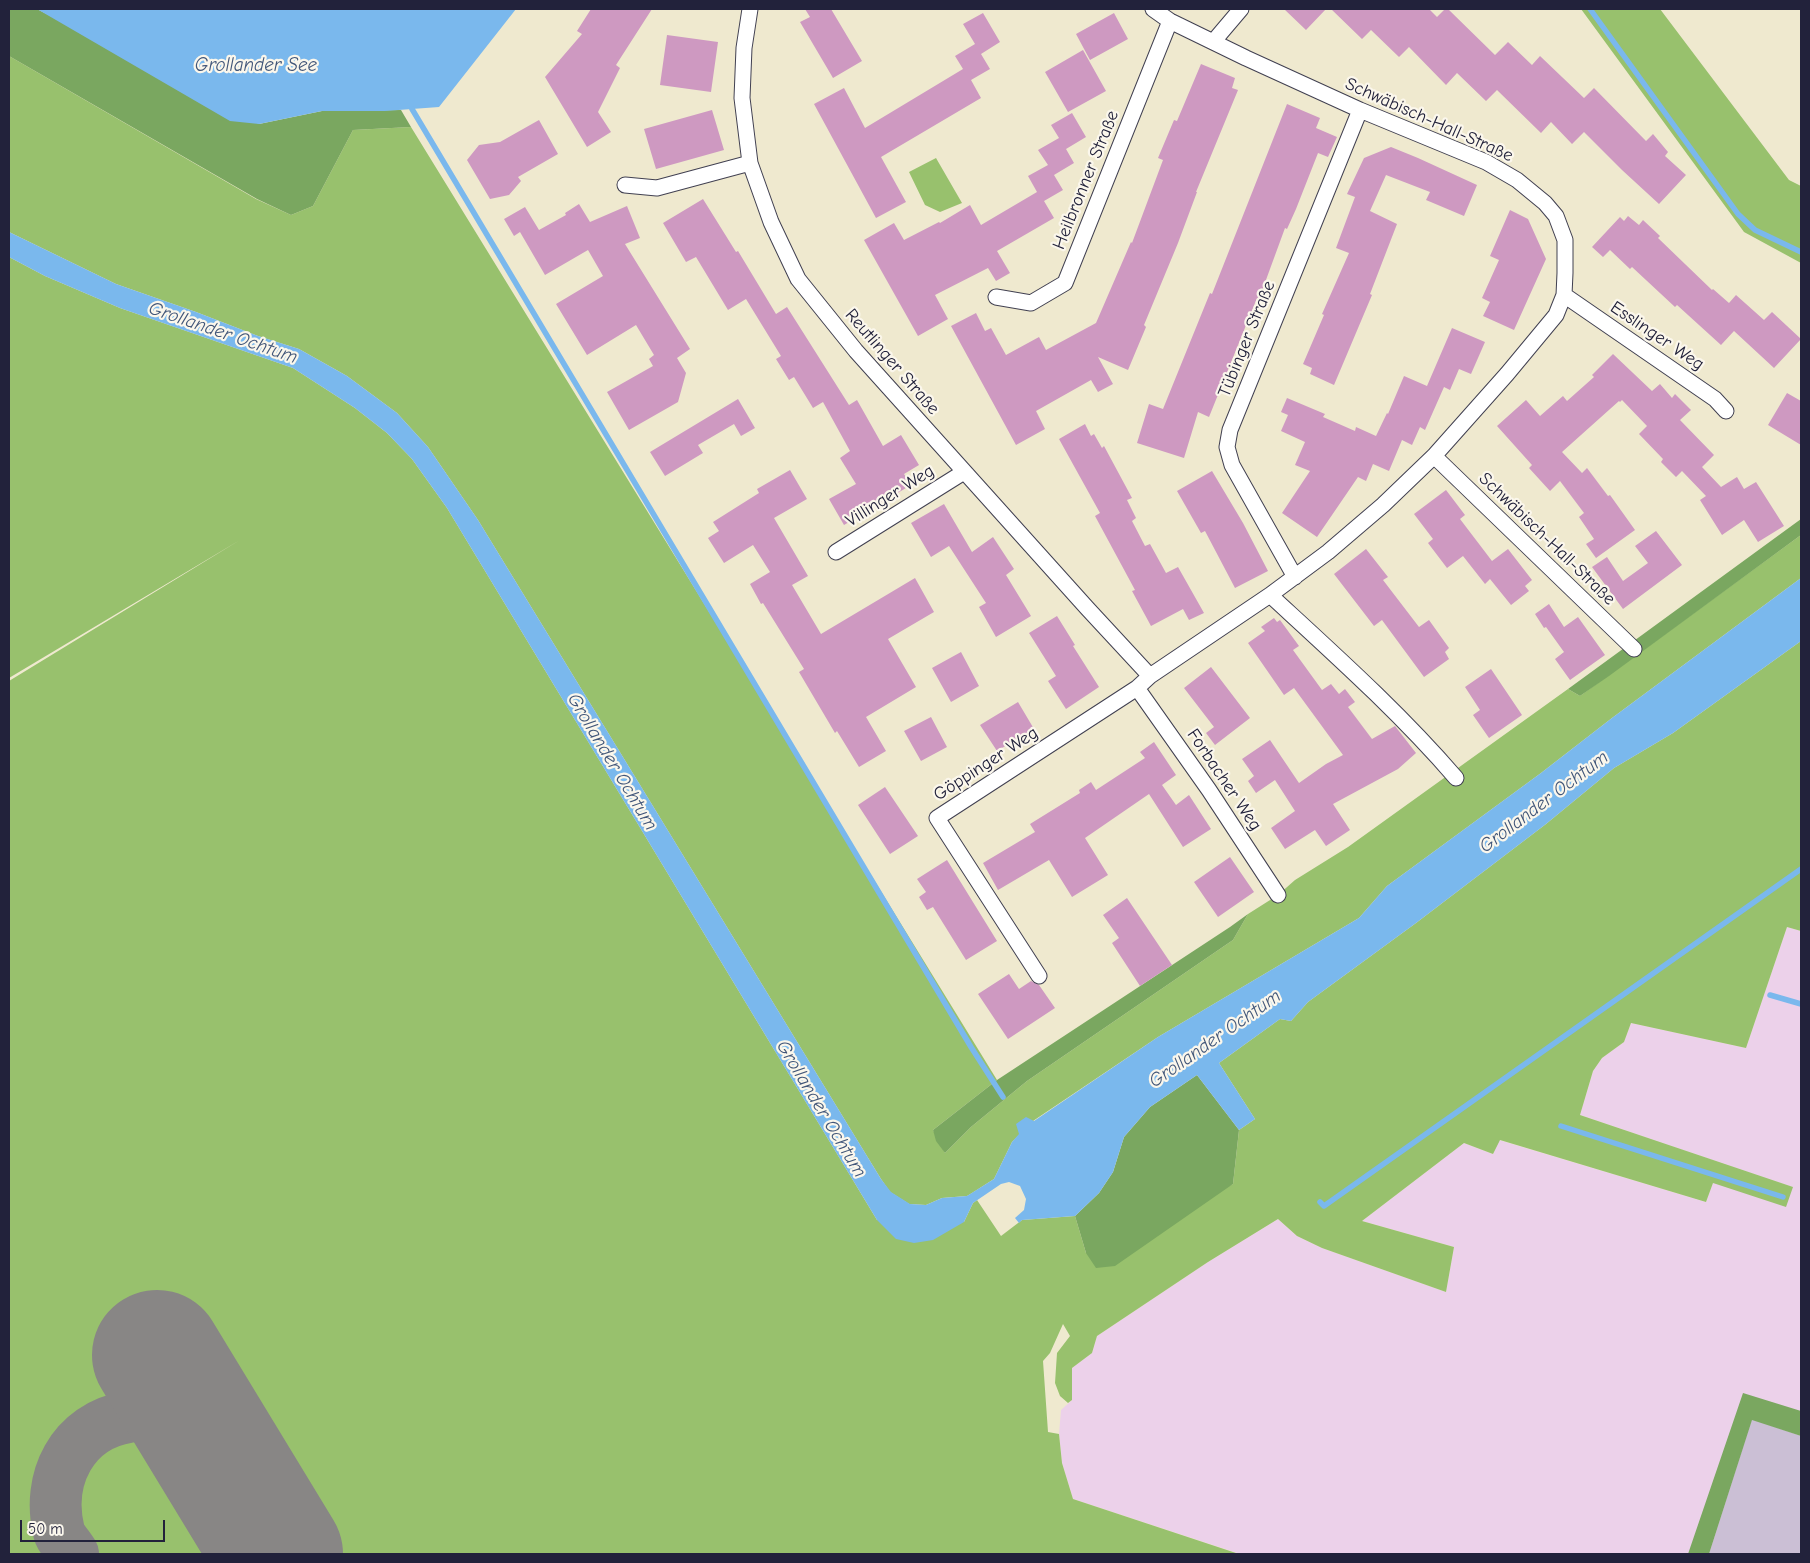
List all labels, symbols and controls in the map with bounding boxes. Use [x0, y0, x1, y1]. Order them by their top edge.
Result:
water label: Grollander See [195, 55, 317, 77]
street label: Schwäbisch-Hall-Straße [1342, 73, 1516, 167]
street label: Heilbronner Straße [1048, 107, 1124, 253]
street label: Tübinger Straße [1214, 278, 1280, 400]
water label: Grollander Ochtum [146, 297, 300, 369]
street label: Esslinger Weg [1606, 297, 1708, 375]
street label: Reutlinger Straße [840, 305, 944, 419]
street label: Villinger Weg [842, 460, 938, 532]
street label: Schwäbisch-Hall-Straße [1474, 468, 1620, 610]
water label: Grollander Ochtum [562, 689, 662, 835]
street label: Göppinger Weg [930, 722, 1042, 806]
street label: Forbacher Weg [1182, 725, 1266, 835]
water label: Grollander Ochtum [1475, 746, 1613, 858]
water label: Grollander Ochtum [1145, 985, 1285, 1093]
water label: Grollander Ochtum [771, 1036, 871, 1182]
scale bar [22, 1510, 168, 1542]
text: 50 m [28, 1520, 63, 1538]

